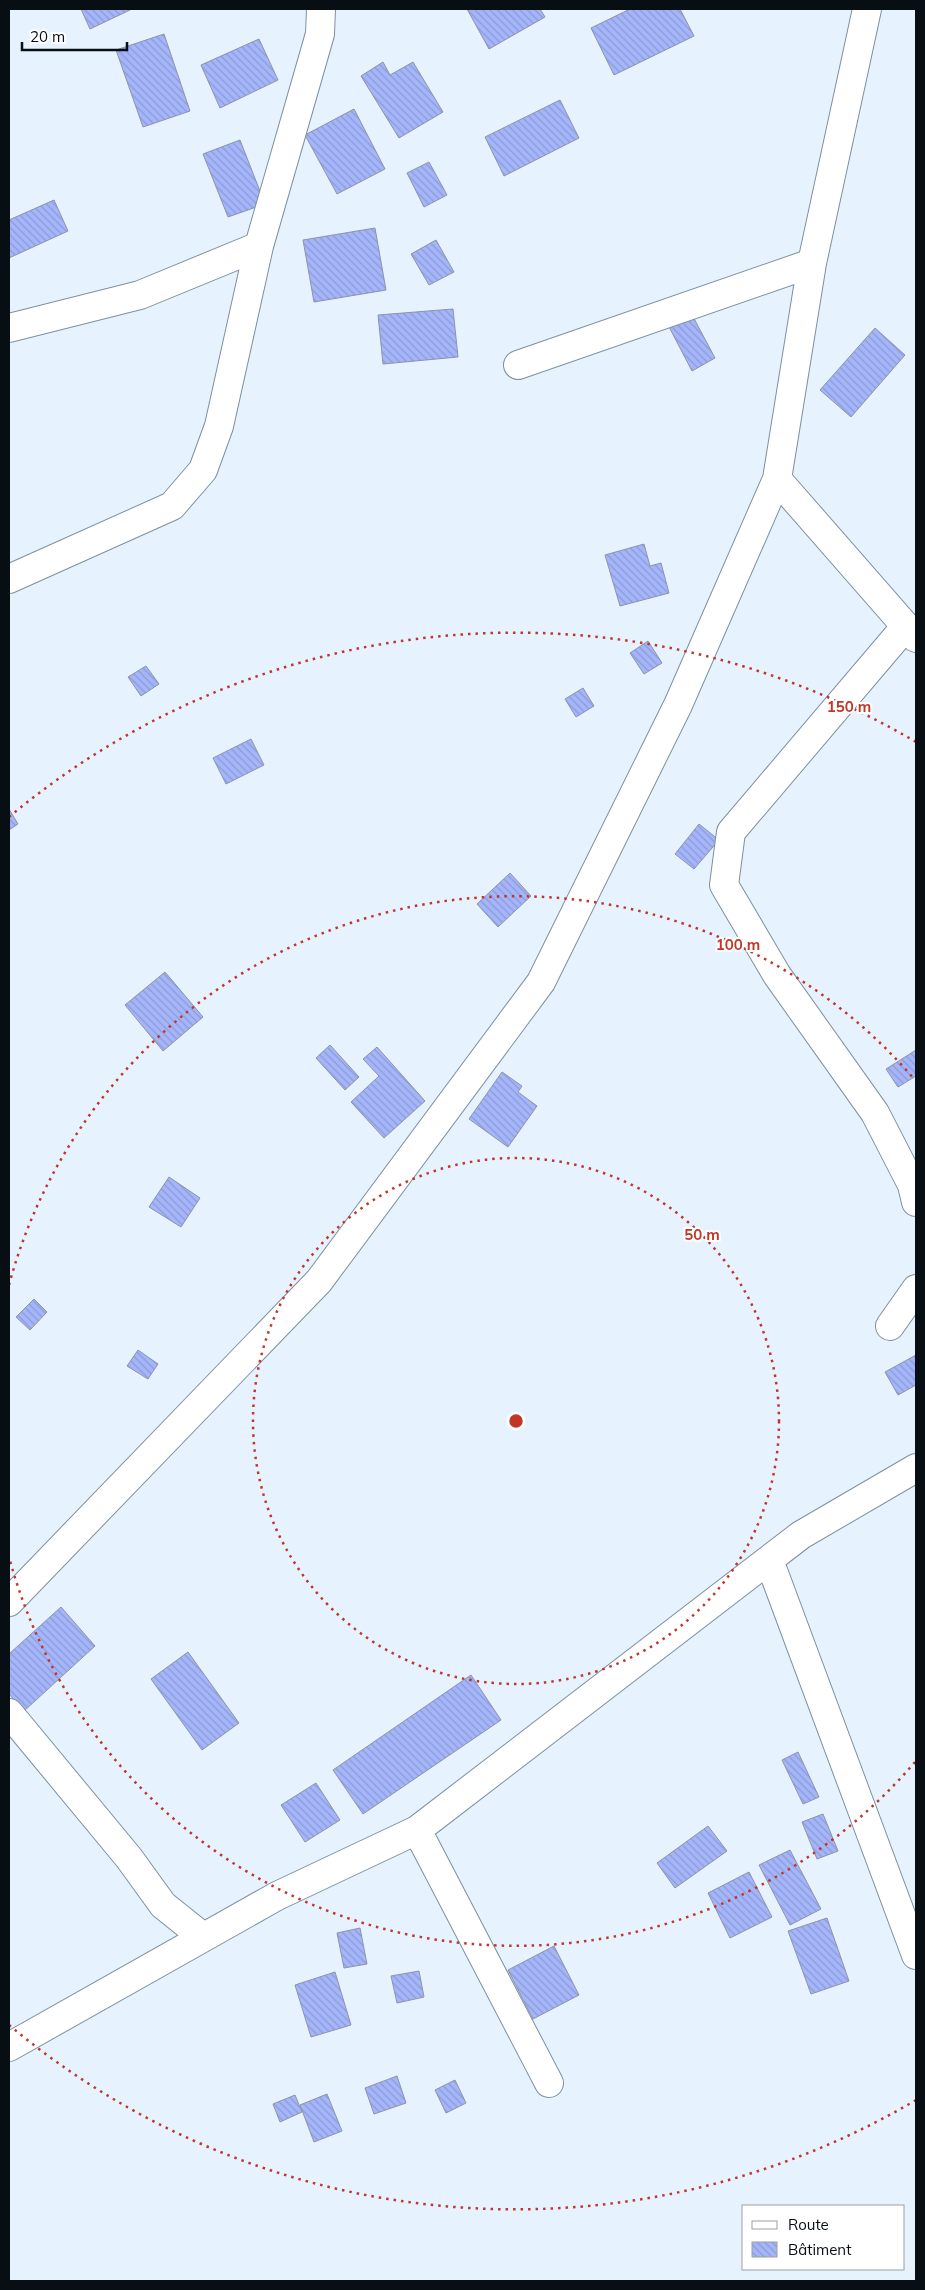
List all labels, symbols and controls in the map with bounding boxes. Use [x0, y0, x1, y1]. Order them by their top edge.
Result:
scale bar [22, 20, 128, 52]
text: 20 m [30, 27, 65, 46]
text: 150 m [827, 697, 871, 716]
text: 100 m [716, 935, 760, 954]
text: 50 m [684, 1225, 720, 1244]
centre of rings [507, 1412, 525, 1430]
legend [742, 2205, 905, 2270]
text: Route [788, 2215, 829, 2234]
text: Bâtiment [788, 2240, 851, 2259]

